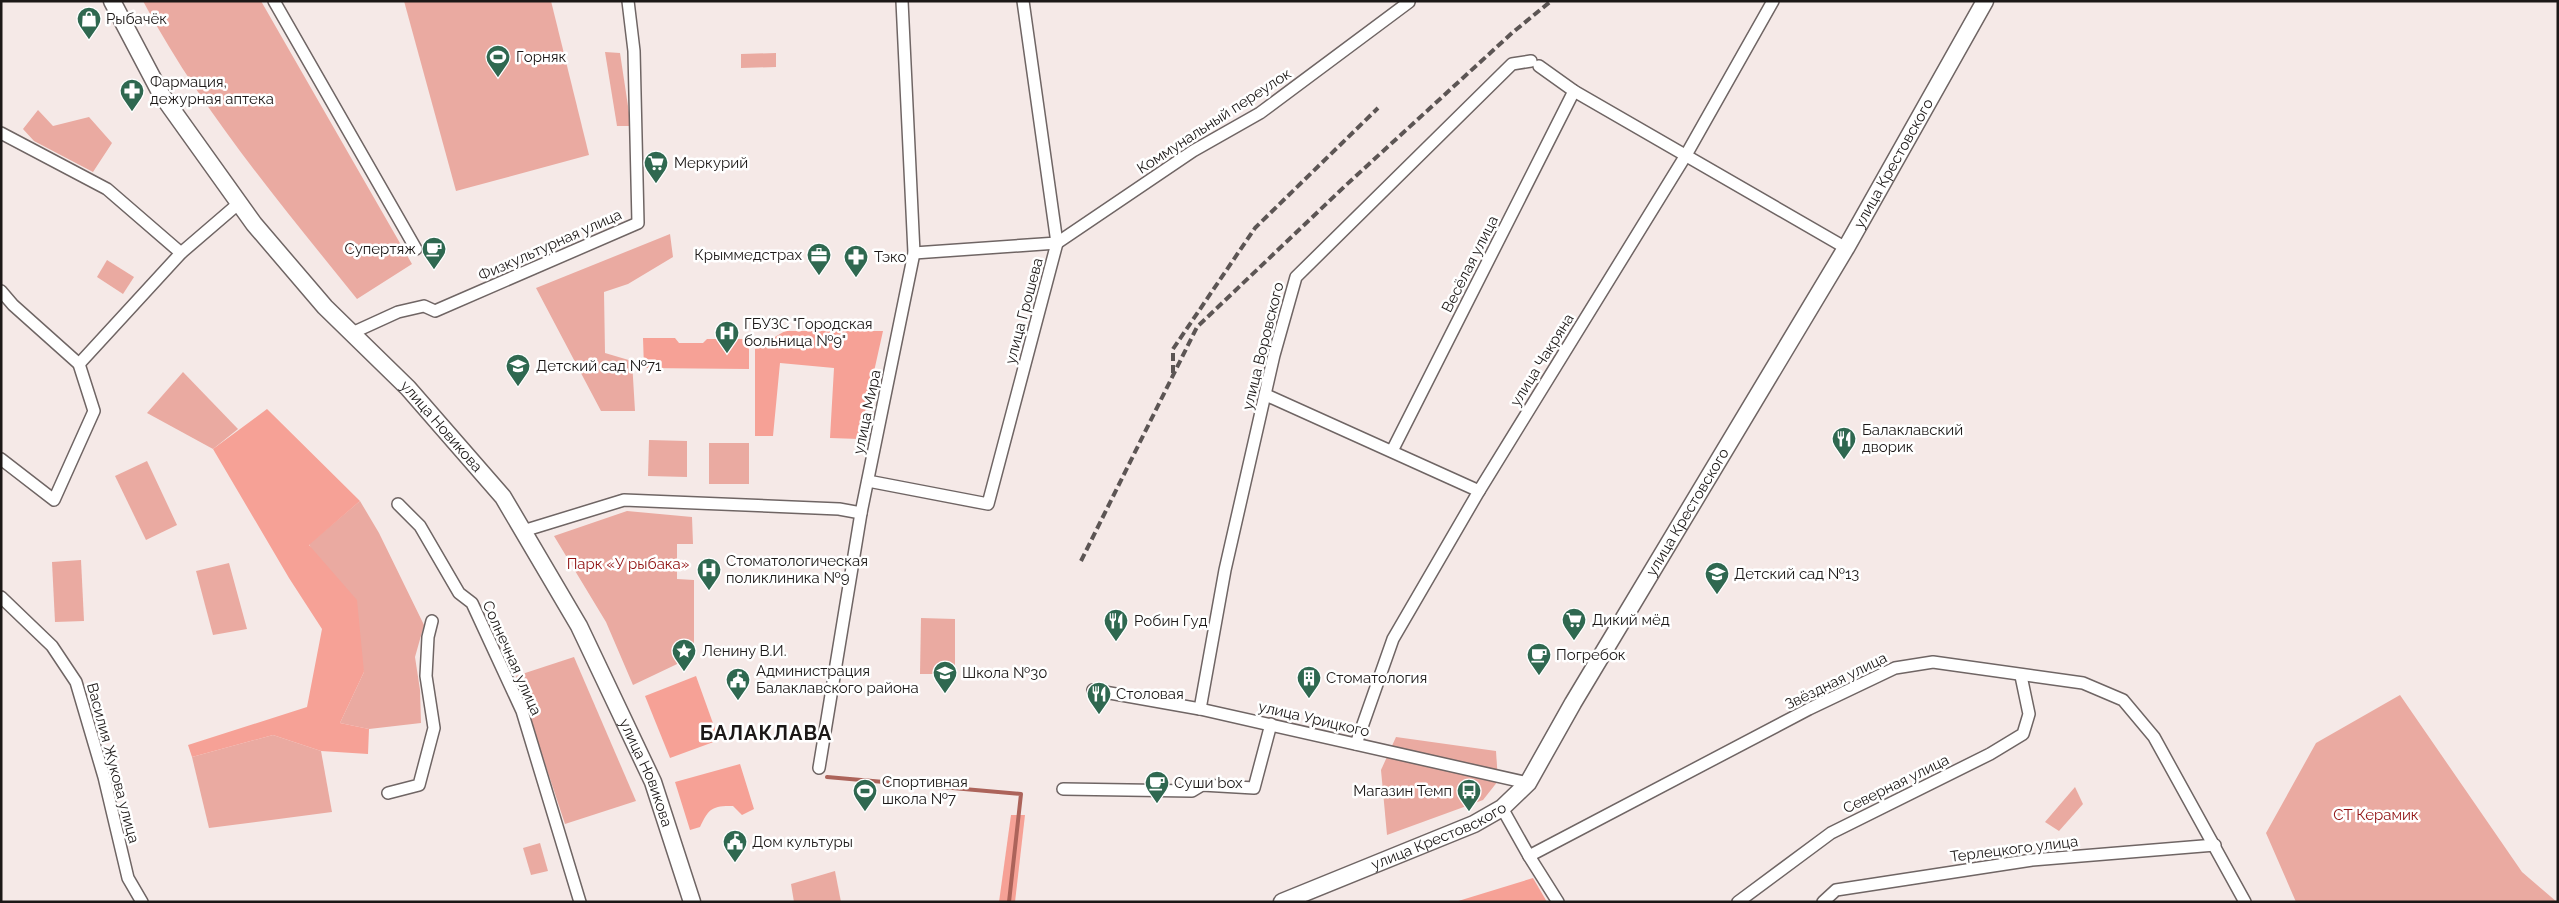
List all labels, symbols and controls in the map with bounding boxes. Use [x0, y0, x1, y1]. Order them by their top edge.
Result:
shop icon: Рыбачёк [76, 6, 102, 40]
place label: Рыбачёк [106, 10, 167, 28]
sports icon: Горняк [485, 44, 511, 78]
place label: Горняк [516, 48, 566, 66]
street label: Коммунальный переулок [1134, 64, 1295, 178]
place label: Фармация, дежурная аптека [150, 73, 274, 108]
pharmacy icon: Фармация, дежурная аптека [119, 78, 145, 112]
street label: улица Крестовского [1850, 95, 1937, 231]
supermarket icon: Меркурий [643, 150, 669, 184]
place label: Меркурий [674, 154, 748, 172]
street label: Физкультурная улица [476, 205, 624, 285]
street label: Весёлая улица [1438, 213, 1502, 315]
cafe icon: Супертяж [421, 236, 447, 270]
place label: Супертяж [344, 240, 416, 258]
office icon: Крыммедстрах [806, 242, 832, 276]
pharmacy icon: Тэко [843, 244, 869, 278]
place label: Крыммедстрах [694, 246, 802, 264]
place label: Тэко [874, 248, 906, 266]
street label: улица Грошева [1001, 256, 1047, 366]
street label: улица Воровского [1238, 280, 1288, 412]
street label: улица Чакряна [1506, 310, 1578, 410]
place label: ГБУЗС "Городская больница №9" [744, 315, 873, 350]
hospital icon: ГБУЗС "Городская больница №9" [714, 320, 740, 354]
school or university icon: Детский сад №71 [505, 353, 531, 387]
place label: Детский сад №71 [536, 357, 662, 375]
street label: улица Мира [849, 368, 885, 456]
street label: улица Новикова [397, 377, 486, 476]
place label: Балаклавский дворик [1862, 421, 1963, 456]
restaurant icon: Балаклавский дворик [1831, 426, 1857, 460]
street label: улица Крестовского [1642, 445, 1733, 579]
place label: Стоматологическая поликлиника №9 [726, 552, 868, 587]
park label: Парк «У рыбака» [567, 555, 689, 573]
hospital icon: Стоматологическая поликлиника №9 [696, 557, 722, 591]
school or university icon: Детский сад №13 [1704, 561, 1730, 595]
place label: Детский сад №13 [1734, 565, 1859, 583]
street label: Солнечная улица [479, 598, 545, 718]
supermarket icon: Дикий мёд [1561, 607, 1587, 641]
restaurant icon: Робин Гуд [1103, 608, 1129, 642]
place label: Дикий мёд [1592, 611, 1670, 629]
place label: Робин Гуд [1134, 612, 1208, 630]
place icon: Ленину В.И. [671, 638, 697, 672]
place label: Ленину В.И. [702, 642, 787, 660]
cafe icon: Погребок [1526, 642, 1552, 676]
place label: Погребок [1556, 646, 1626, 664]
street label: Звёздная улица [1782, 649, 1890, 713]
school or university icon: Школа №30 [932, 660, 958, 694]
place label: Администрация Балаклавского района [756, 662, 919, 697]
place label: Школа №30 [962, 664, 1047, 682]
building icon: Стоматология [1296, 665, 1322, 699]
public building icon: Администрация Балаклавского района [725, 667, 751, 701]
place label: Стоматология [1326, 669, 1427, 687]
street label: Василия Жукова улица [83, 681, 143, 845]
restaurant icon: Столовая [1086, 681, 1112, 715]
place label: Столовая [1116, 685, 1184, 703]
street label: улица Урицкого [1257, 697, 1371, 741]
street label: улица Новикова [615, 716, 676, 829]
district label: БАЛАКЛАВА [700, 721, 832, 745]
street label: Северная улица [1840, 751, 1952, 817]
cafe icon: Суши box [1144, 770, 1170, 804]
place label: Спортивная школа №7 [882, 773, 968, 808]
place label: Суши box [1174, 774, 1243, 792]
sports icon: Спортивная школа №7 [852, 778, 878, 812]
bus stop icon: Магазин Темп [1456, 778, 1482, 812]
place label: Магазин Темп [1353, 782, 1452, 800]
street label: улица Крестовского [1369, 798, 1510, 874]
park label: СТ Керамик [2333, 806, 2419, 824]
public building icon: Дом культуры [722, 829, 748, 863]
street label: Терлецкого улица [1949, 832, 2079, 866]
place label: Дом культуры [752, 833, 853, 851]

